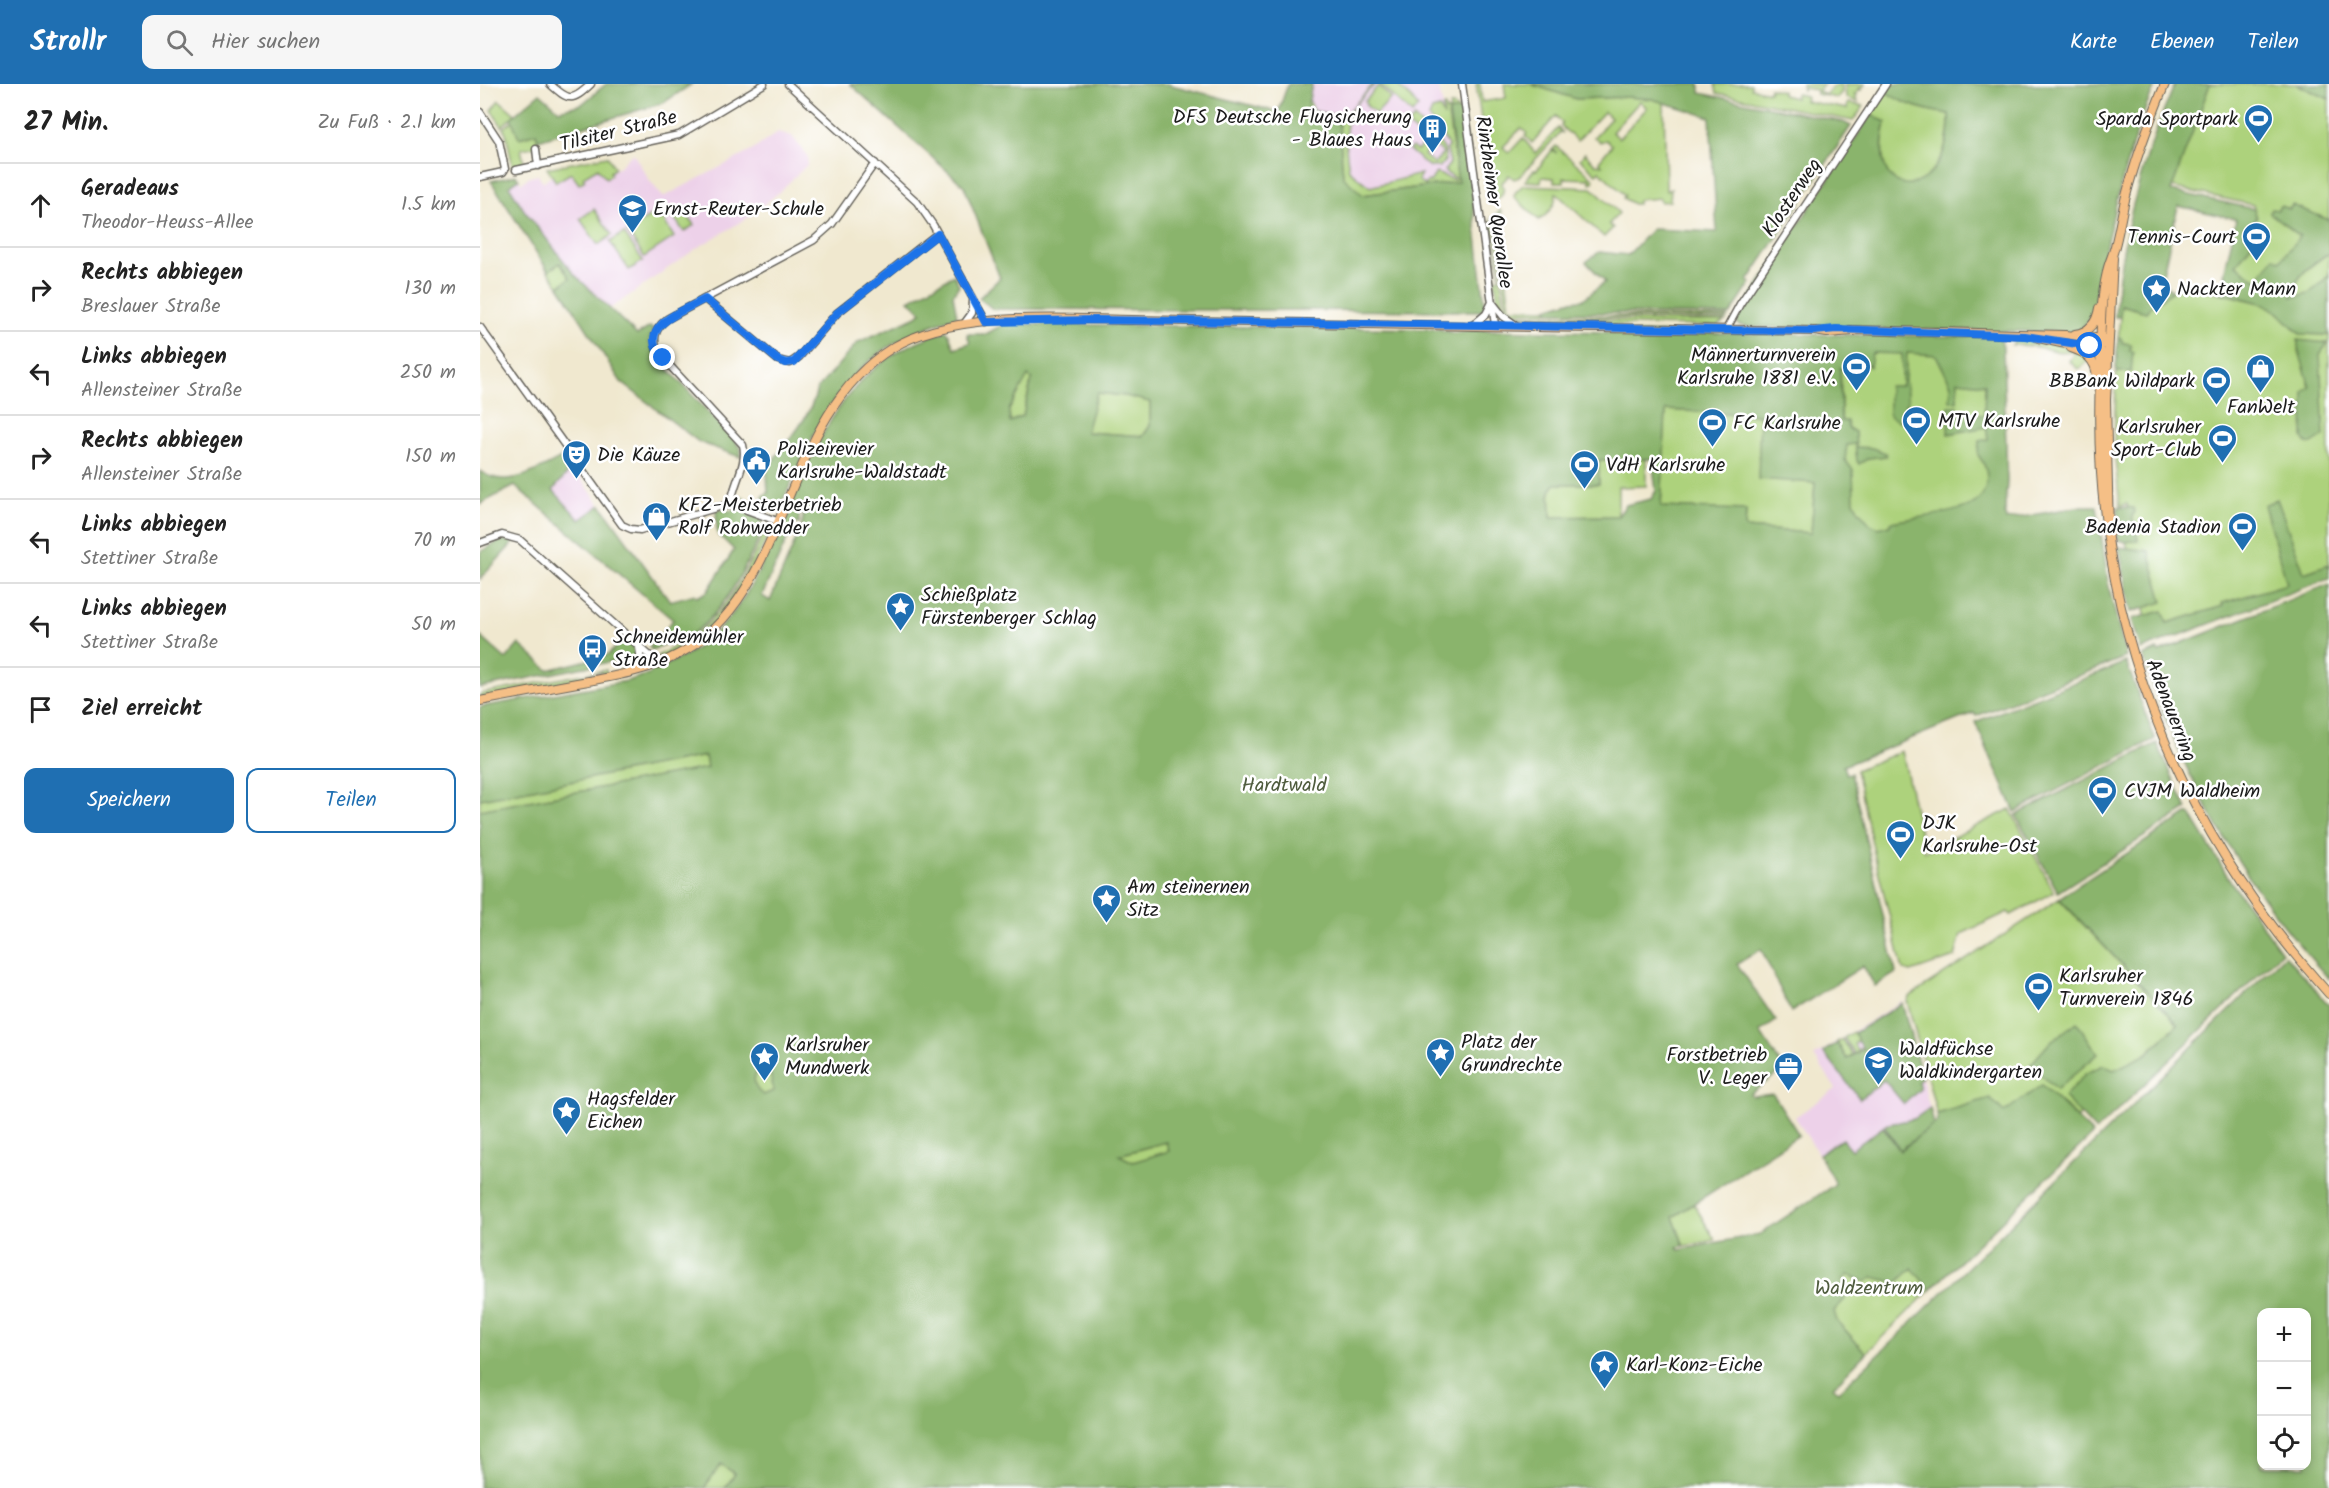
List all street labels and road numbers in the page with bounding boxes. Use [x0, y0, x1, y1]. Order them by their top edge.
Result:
street label: Tilsiter Straße [556, 102, 681, 162]
street label: Rintheimer Querallee [1465, 114, 1521, 291]
street label: Klosterweg [1754, 152, 1831, 244]
street label: Adenauerring [2136, 655, 2204, 767]

